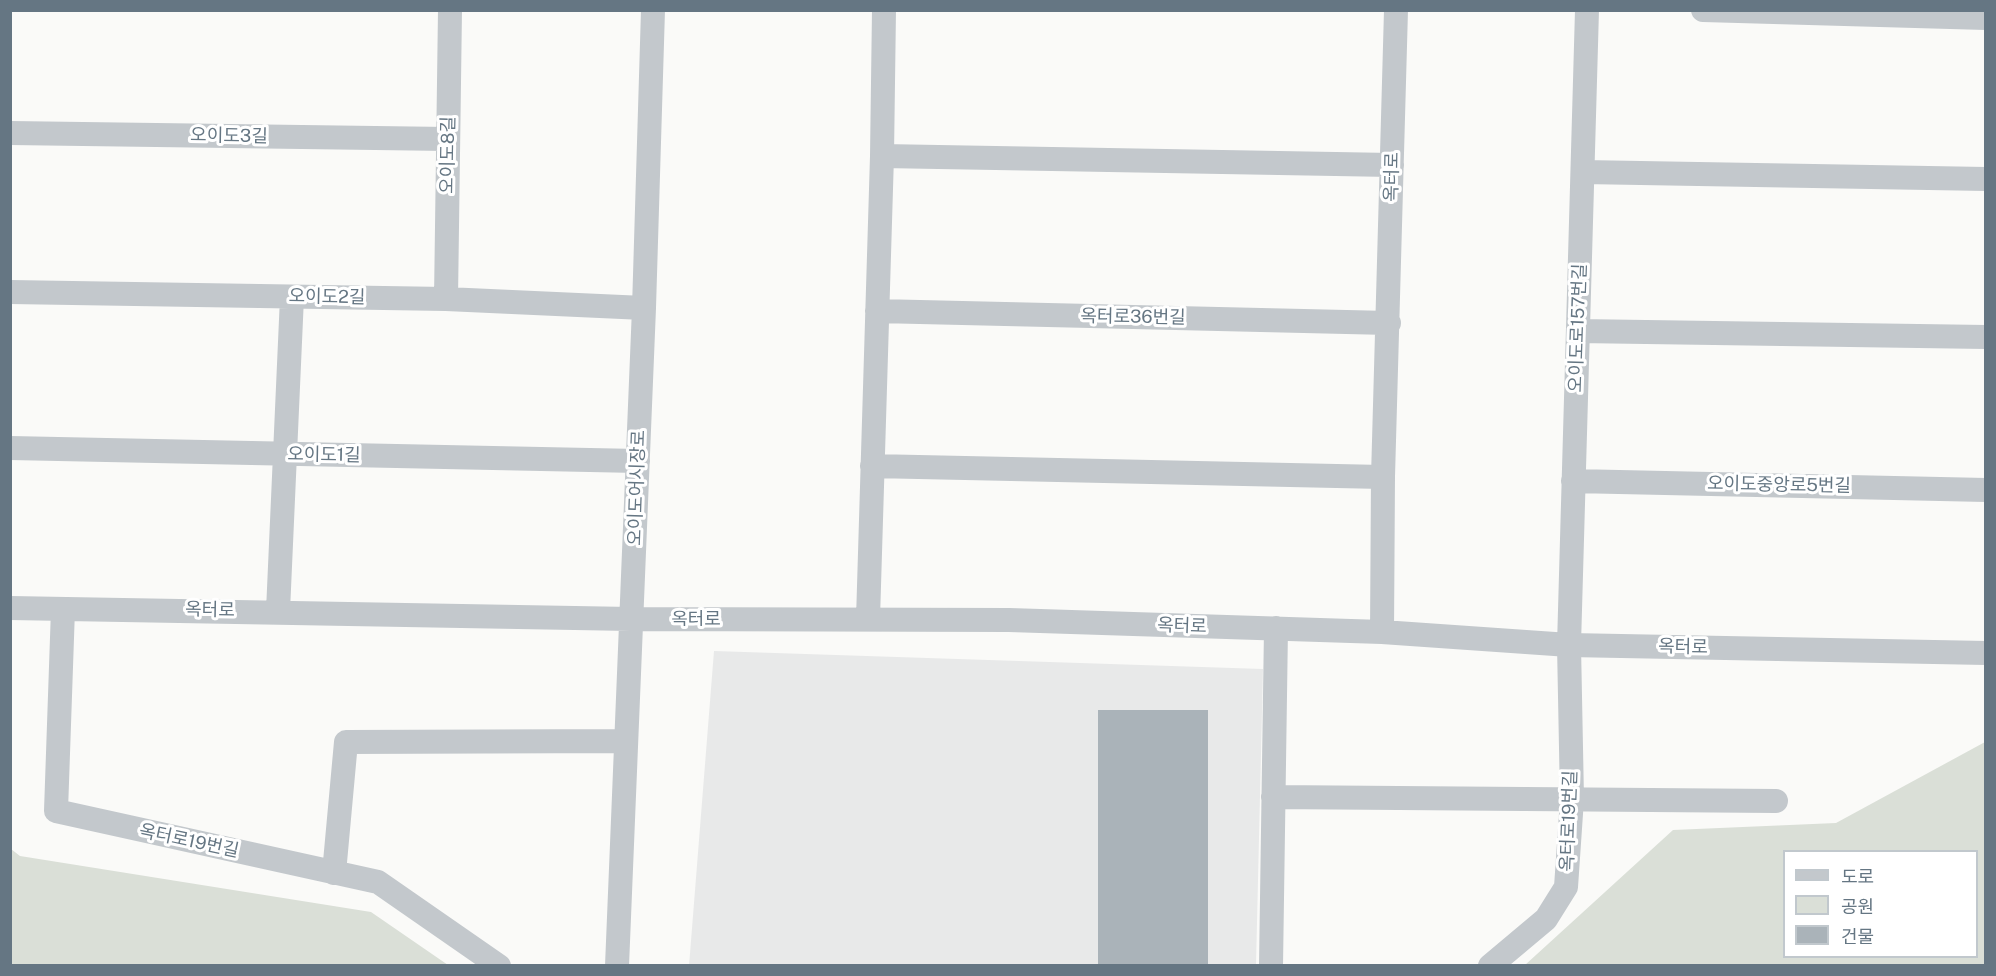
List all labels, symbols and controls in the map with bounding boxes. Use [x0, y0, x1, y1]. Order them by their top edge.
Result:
street label: 오이도8길 [437, 116, 459, 194]
street label: 오이도3길 [190, 125, 268, 147]
street label: 옥터로 [1381, 152, 1403, 202]
street label: 오이도로157번길 [1565, 263, 1591, 393]
street label: 오이도2길 [288, 286, 366, 308]
street label: 옥터로36번길 [1080, 305, 1186, 329]
street label: 오이도어시장로 [624, 430, 650, 546]
street label: 오이도1길 [287, 444, 361, 466]
street label: 오이도중앙로5번길 [1707, 473, 1851, 497]
street label: 옥터로 [185, 599, 235, 621]
street label: 옥터로 [671, 608, 721, 630]
street label: 옥터로 [1157, 614, 1207, 638]
street label: 옥터로 [1658, 636, 1708, 658]
street label: 옥터로19번길 [1556, 770, 1582, 872]
street label: 옥터로19번길 [137, 820, 241, 862]
legend [1783, 850, 1978, 958]
text: 도로 [1841, 866, 1874, 887]
text: 공원 [1841, 896, 1874, 917]
text: 건물 [1841, 926, 1874, 947]

